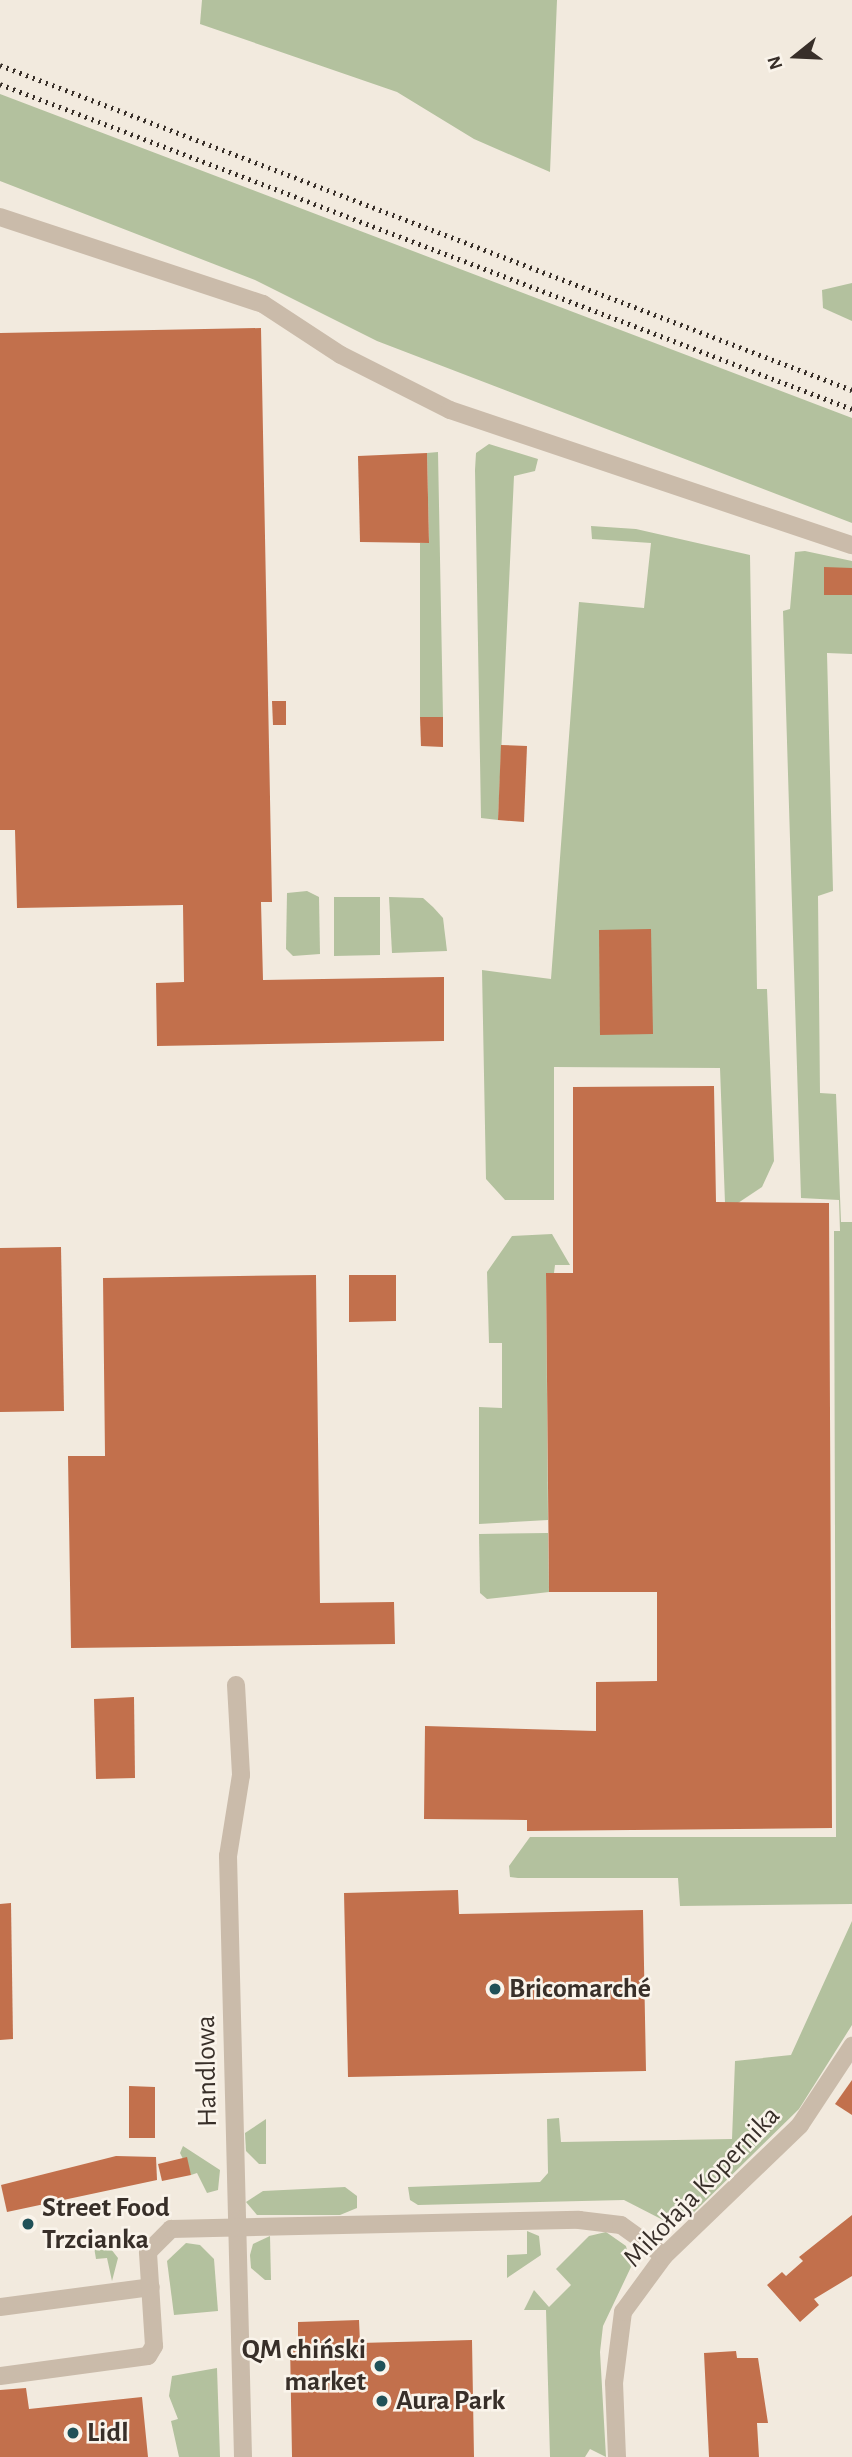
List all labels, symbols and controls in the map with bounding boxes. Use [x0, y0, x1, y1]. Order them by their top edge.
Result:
north arrow [761, 21, 831, 91]
text: N [764, 53, 787, 72]
place label: Bricomarché [509, 1972, 651, 2006]
marker: Bricomarché [487, 1981, 503, 1997]
street label: Handlowa [189, 2015, 225, 2127]
street label: Mikołaja Kopernika [617, 2099, 787, 2275]
place label: Street Food Trzcianka [42, 2191, 170, 2257]
marker: Street Food Trzcianka [20, 2216, 36, 2232]
place label: QM chiński market [242, 2333, 366, 2399]
marker: QM chiński market [372, 2358, 388, 2374]
place label: Aura Park [396, 2384, 505, 2418]
marker: Aura Park [374, 2393, 390, 2409]
place label: Lidl [87, 2416, 129, 2450]
marker: Lidl [65, 2425, 81, 2441]

